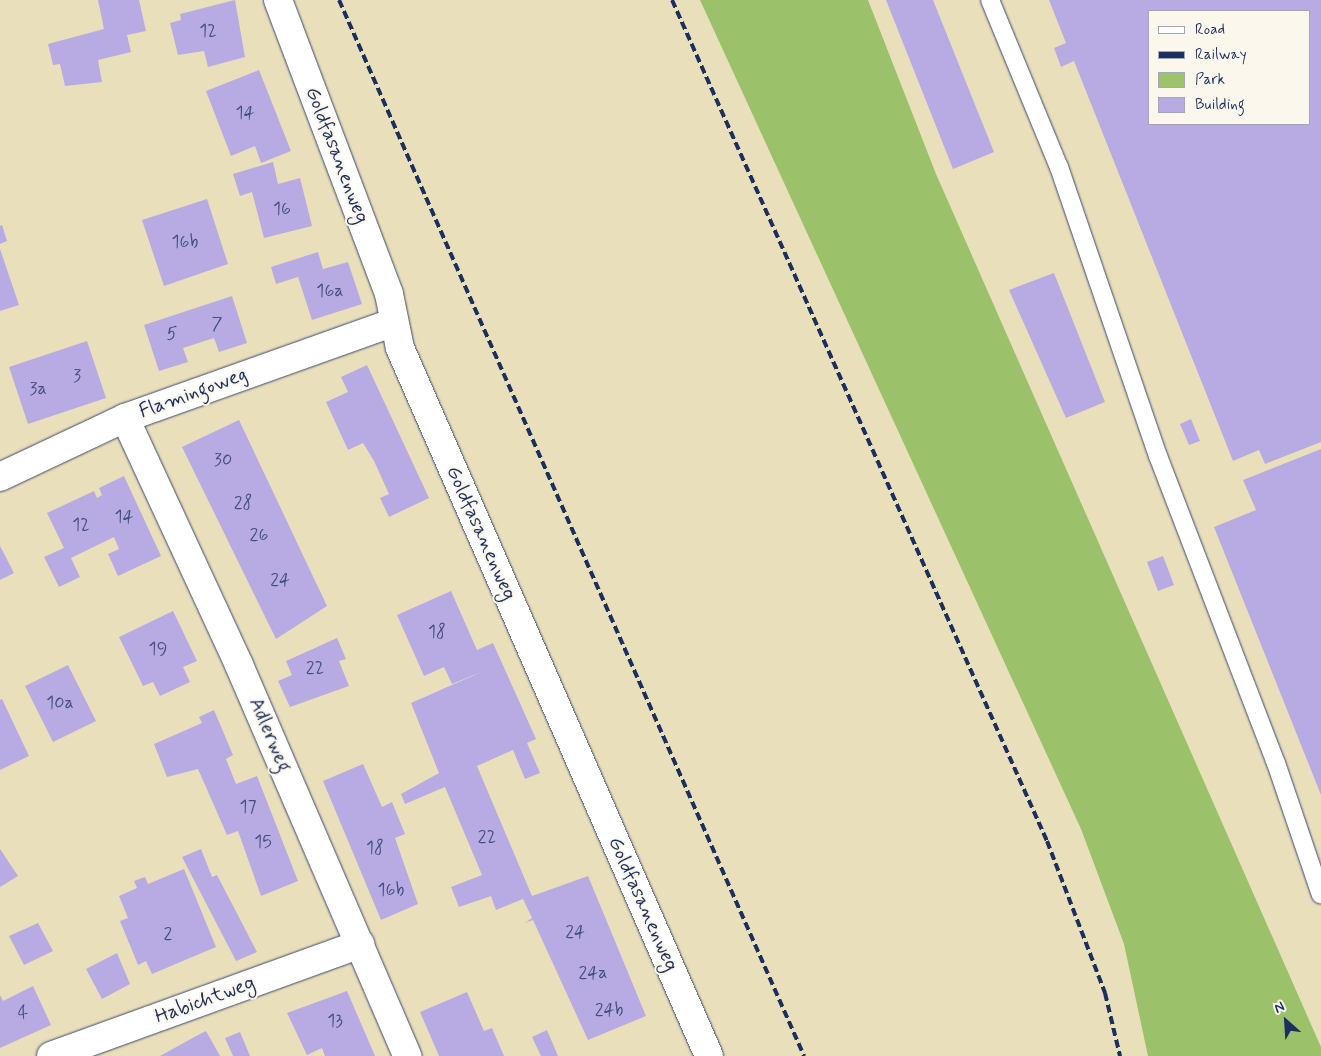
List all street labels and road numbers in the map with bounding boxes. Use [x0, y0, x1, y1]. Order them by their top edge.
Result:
street label: Goldfasanenweg [300, 83, 374, 227]
street label: Flamingoweg [136, 362, 250, 424]
street label: Goldfasanenweg [441, 462, 521, 604]
street label: Adlerweg [244, 694, 296, 776]
street label: Goldfasanenweg [603, 833, 683, 975]
street label: Habichtweg [152, 971, 258, 1029]

